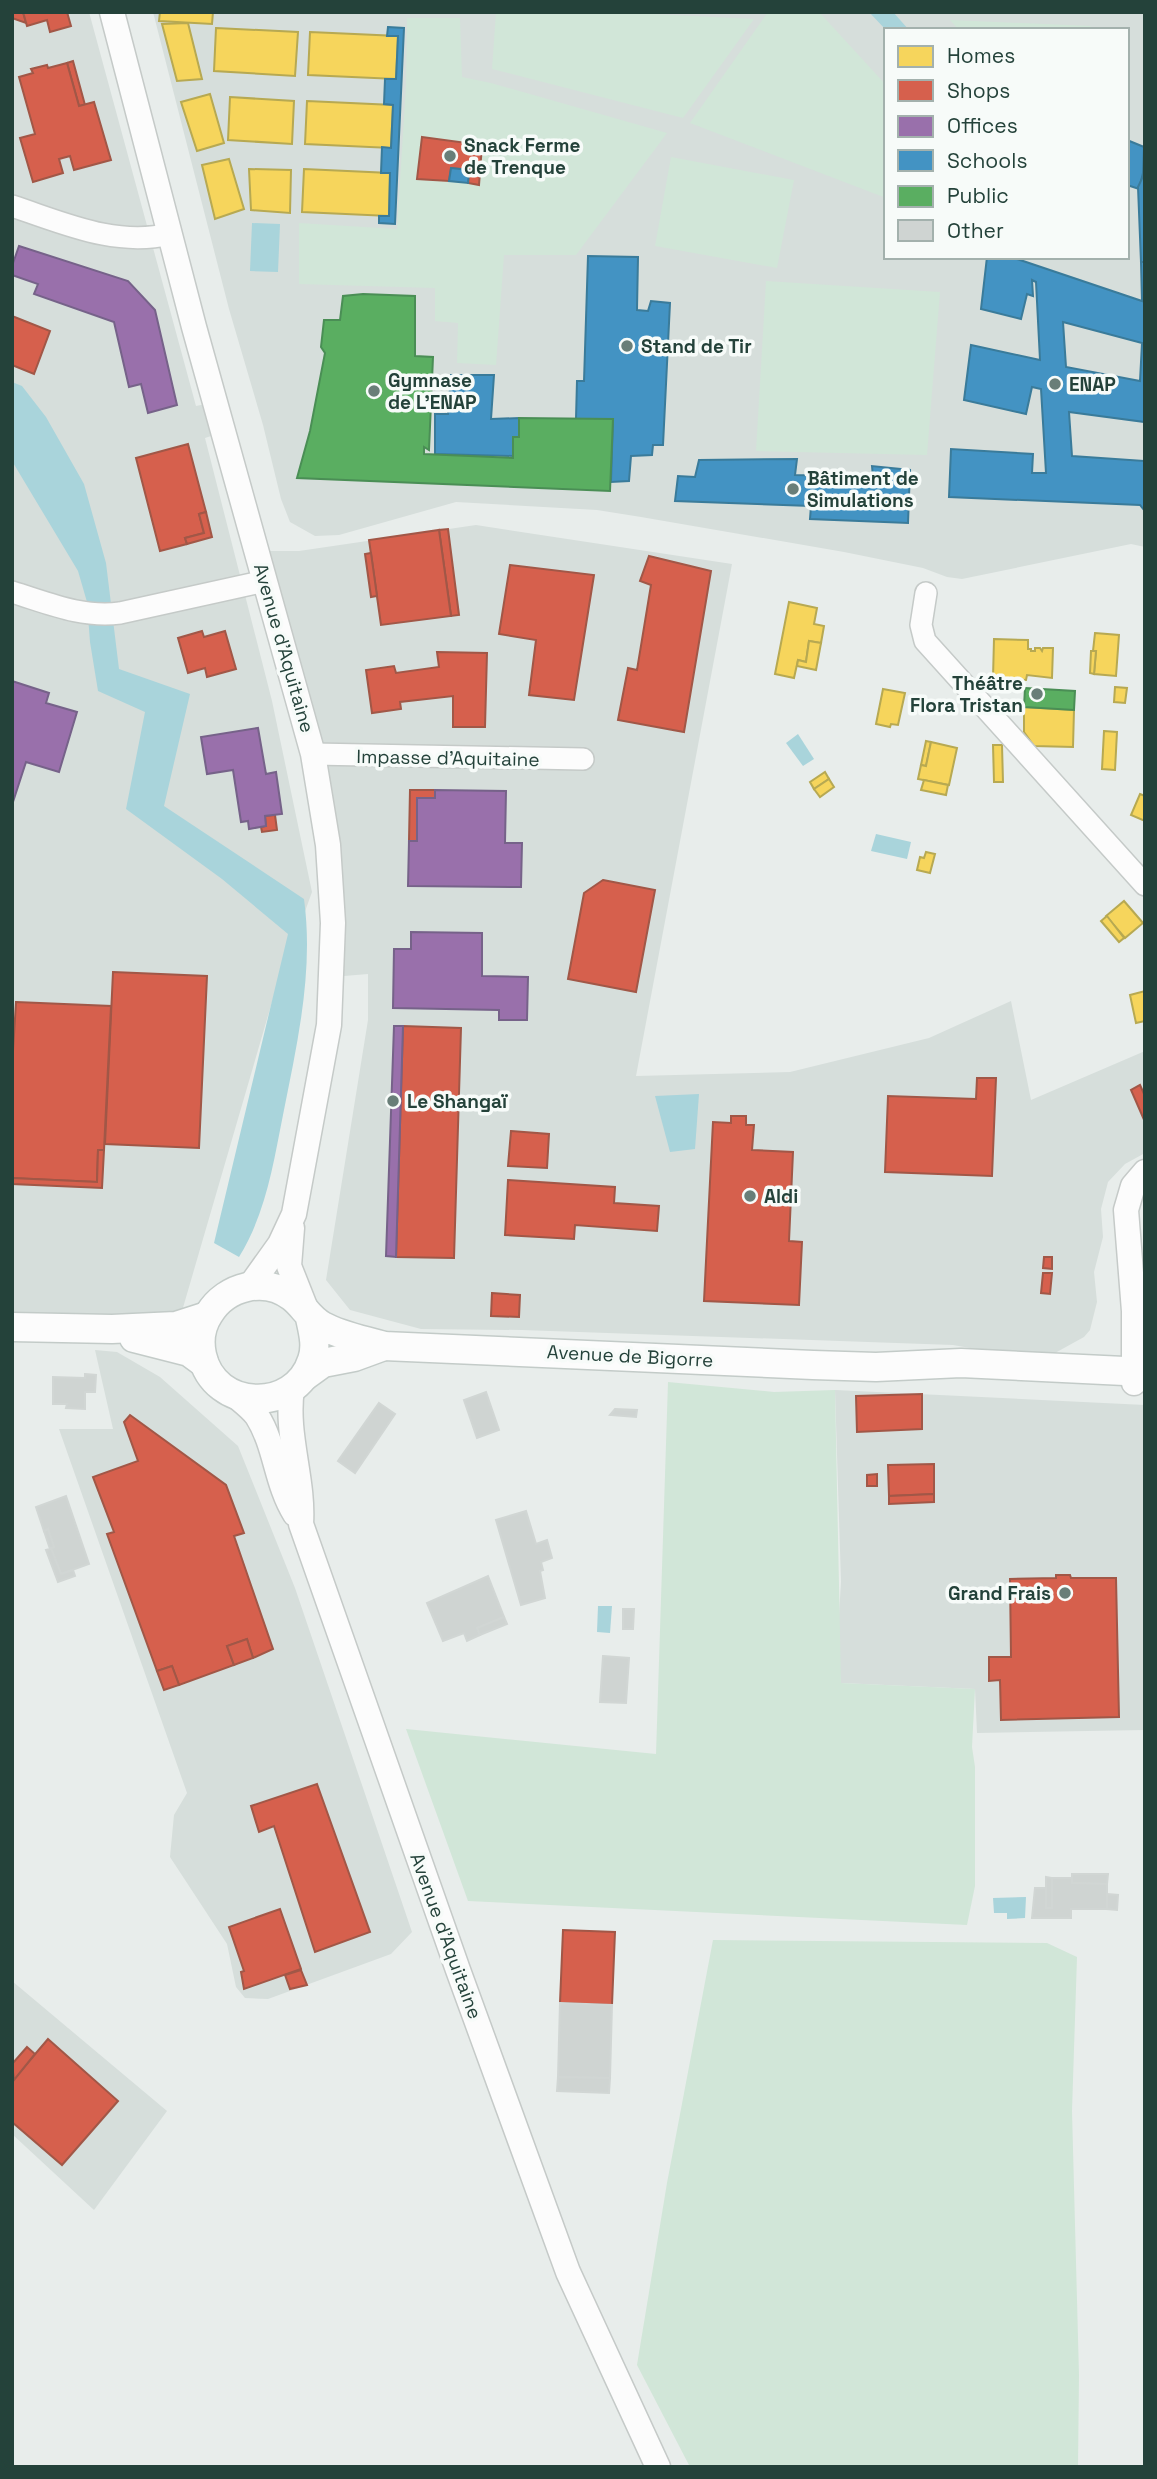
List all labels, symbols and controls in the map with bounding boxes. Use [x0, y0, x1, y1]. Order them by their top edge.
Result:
legend [884, 28, 1129, 259]
text: Homes [947, 42, 1015, 69]
text: Shops [947, 77, 1010, 104]
text: Offices [947, 112, 1018, 139]
place label: Snack Ferme de Trenque [464, 133, 580, 180]
text: Schools [947, 147, 1027, 174]
marker: Snack Ferme de Trenque [442, 148, 458, 164]
text: Public [947, 182, 1009, 209]
text: Other [947, 217, 1004, 244]
place label: Stand de Tir [641, 334, 752, 359]
marker: Stand de Tir [619, 338, 635, 354]
place label: Gymnase de L'ENAP [388, 368, 477, 415]
place label: ENAP [1069, 372, 1116, 397]
marker: ENAP [1047, 376, 1063, 392]
marker: Gymnase de L'ENAP [366, 383, 382, 399]
place label: Bâtiment de Simulations [807, 466, 919, 513]
marker: Bâtiment de Simulations [785, 481, 801, 497]
street label: Avenue d'Aquitaine [248, 560, 320, 736]
place label: Théâtre Flora Tristan [910, 671, 1023, 718]
marker: Théâtre Flora Tristan [1029, 686, 1045, 702]
street label: Impasse d'Aquitaine [356, 744, 540, 772]
place label: Le Shangaï [407, 1089, 509, 1114]
marker: Le Shangaï [385, 1093, 401, 1109]
place label: Aldi [764, 1184, 798, 1209]
marker: Aldi [742, 1188, 758, 1204]
street label: Avenue de Bigorre [546, 1339, 714, 1373]
place label: Grand Frais [948, 1581, 1051, 1606]
marker: Grand Frais [1057, 1585, 1073, 1601]
street label: Avenue d'Aquitaine [404, 1850, 488, 2022]

